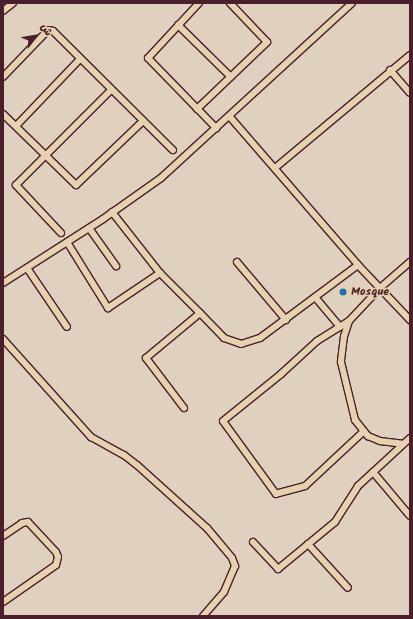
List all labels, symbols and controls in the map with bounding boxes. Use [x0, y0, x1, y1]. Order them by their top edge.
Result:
north arrow [16, 16, 56, 56]
text: ش [35, 20, 57, 40]
place label: Mosque [351, 285, 389, 299]
marker: Mosque [338, 287, 348, 297]

